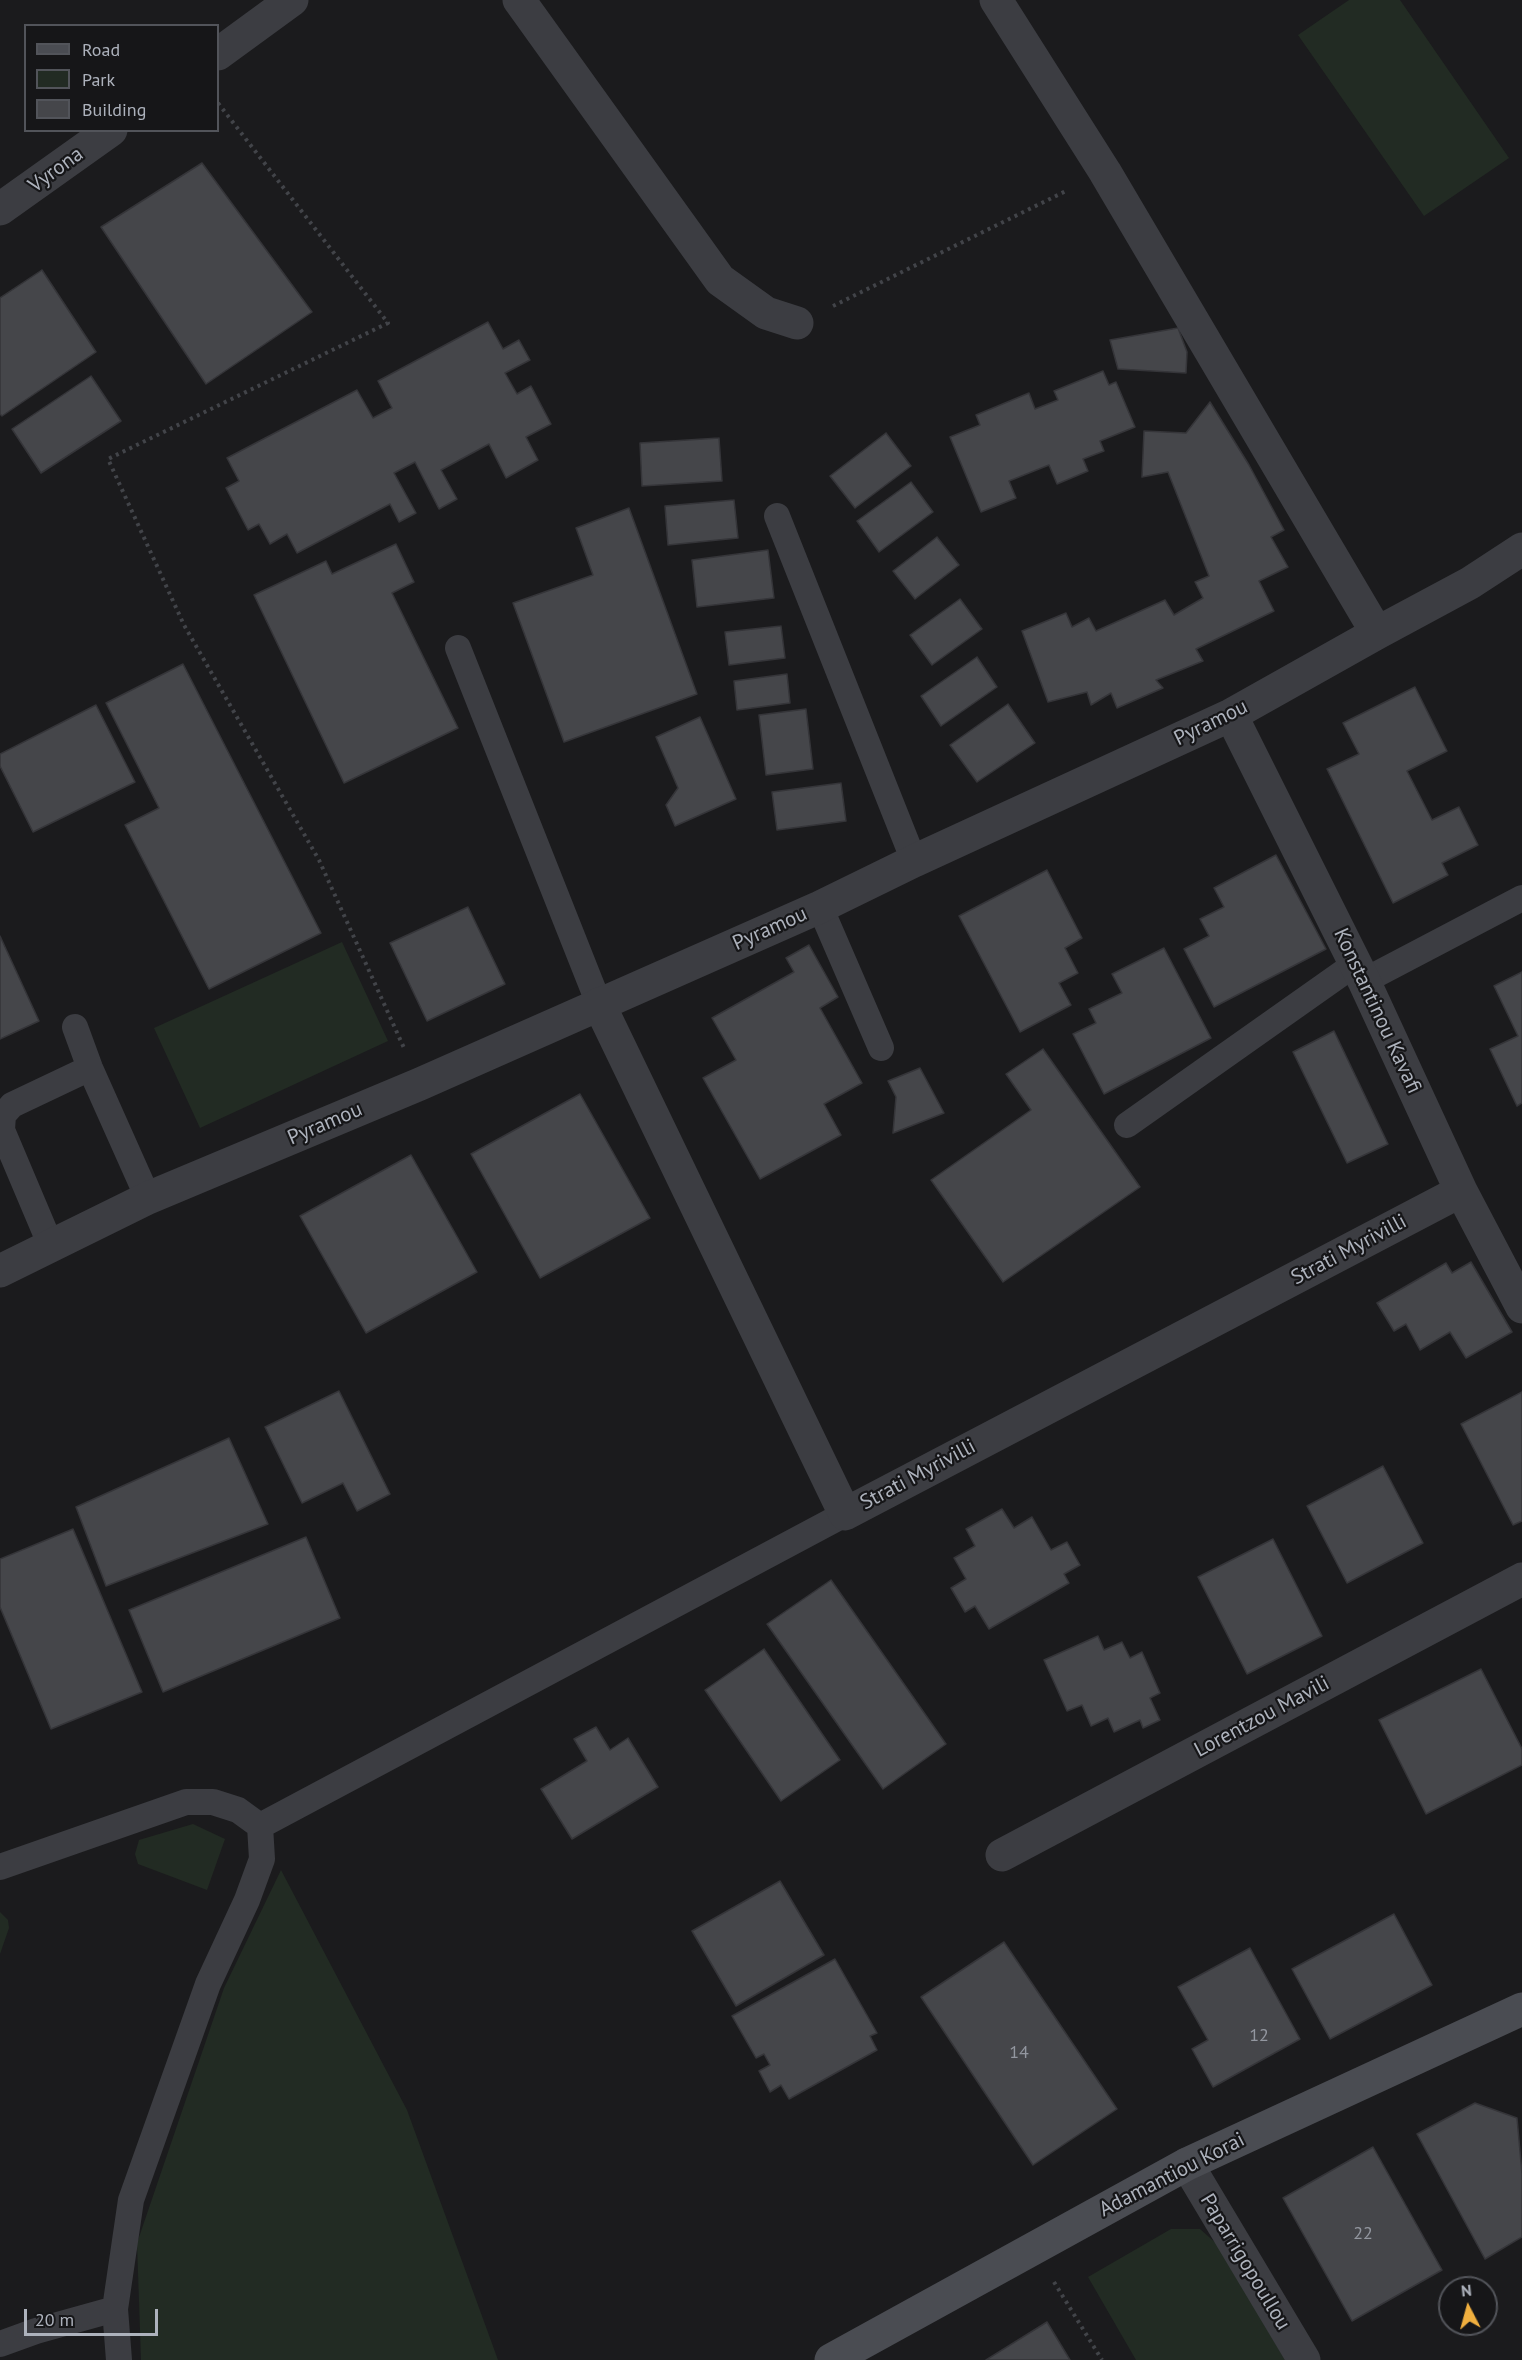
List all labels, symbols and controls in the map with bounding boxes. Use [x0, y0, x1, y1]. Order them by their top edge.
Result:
legend [24, 24, 219, 132]
text: Road [82, 38, 120, 61]
text: Park [82, 68, 115, 91]
text: Building [82, 98, 146, 121]
street label: Vyrona [24, 142, 88, 198]
street label: Pyramou [1170, 694, 1252, 752]
street label: Pyramou [729, 901, 811, 957]
street label: Konstantinou Kavafi [1328, 924, 1426, 1098]
street label: Pyramou [284, 1097, 366, 1151]
street label: Strati Myrivilli [1287, 1209, 1411, 1291]
street label: Strati Myrivilli [856, 1434, 980, 1516]
street label: Lorentzou Mavili [1190, 1671, 1334, 1763]
house number: 12 [1249, 2025, 1269, 2047]
house number: 14 [1009, 2042, 1029, 2064]
street label: Adamantiou Korai [1095, 2127, 1249, 2223]
street label: Paparrigopoullou [1194, 2189, 1296, 2335]
house number: 22 [1353, 2223, 1373, 2245]
north arrow [1438, 2276, 1498, 2336]
text: N [1460, 2280, 1473, 2301]
scale bar [27, 2297, 160, 2335]
text: 20 m [35, 2308, 74, 2331]

